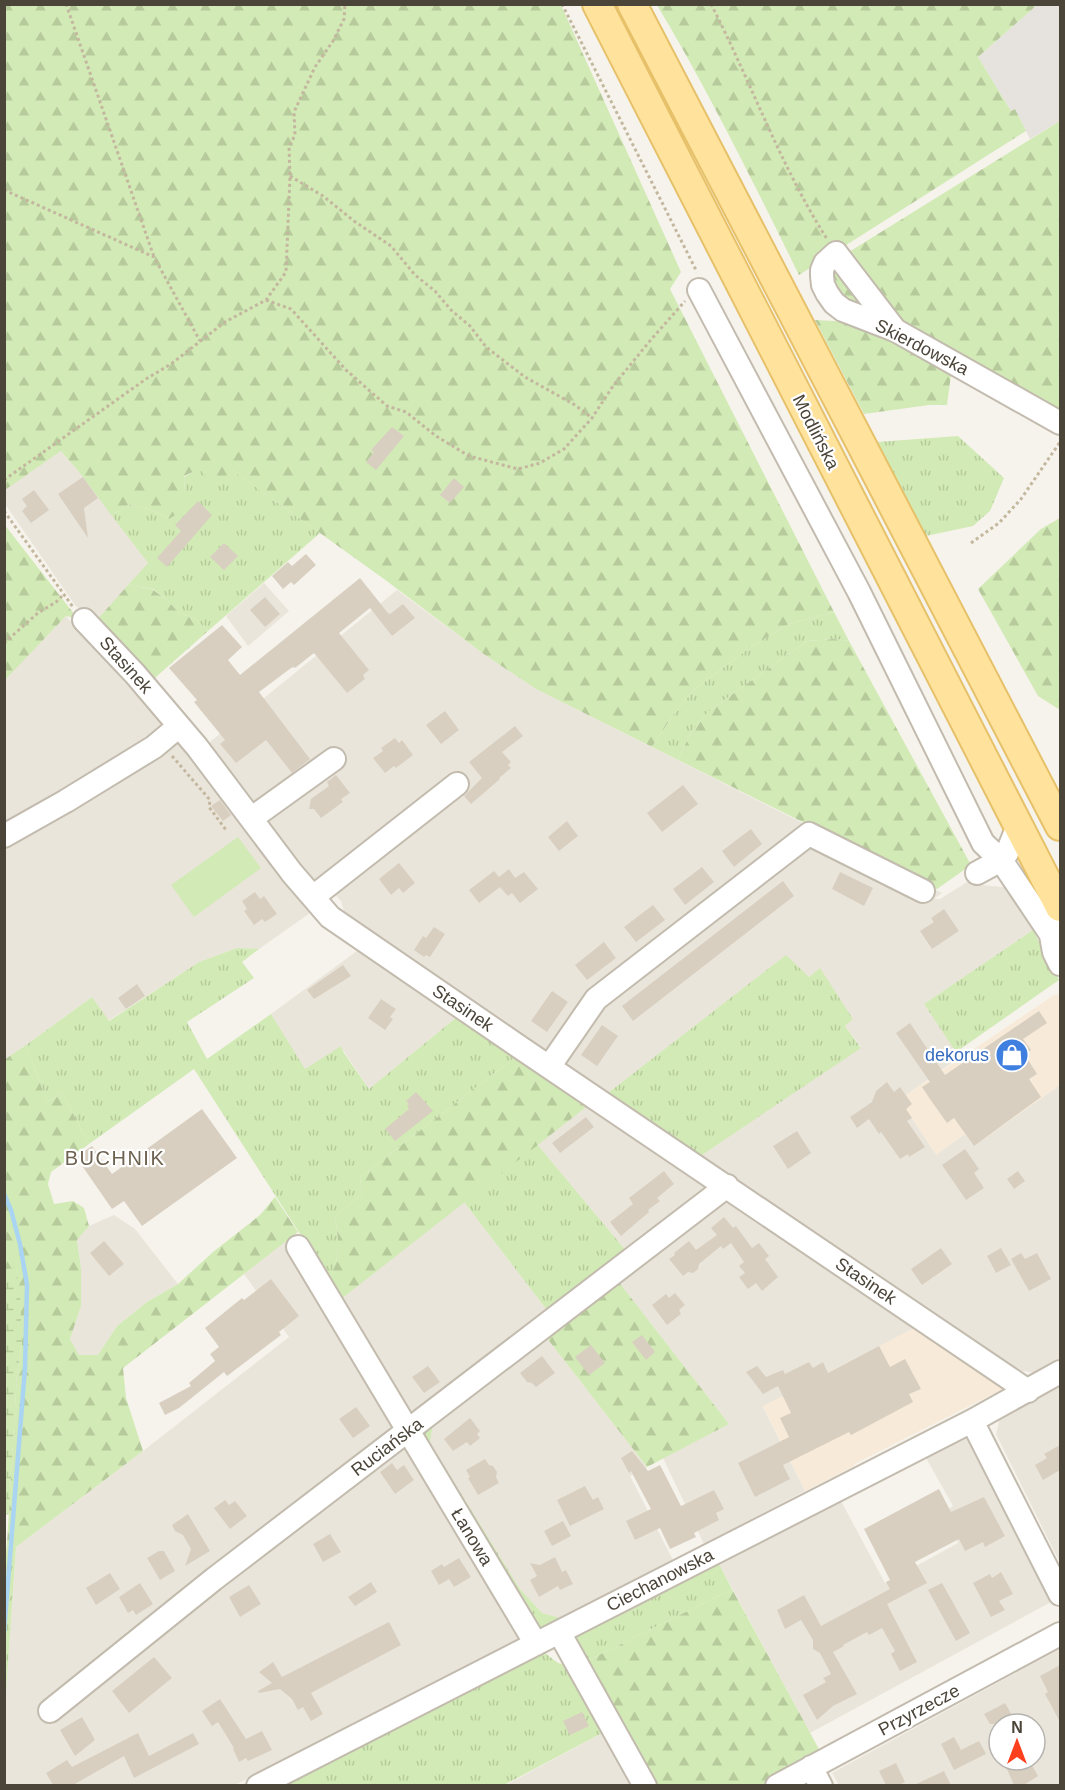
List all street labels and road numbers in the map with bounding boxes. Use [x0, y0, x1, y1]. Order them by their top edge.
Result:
street label: Skierdowska [872, 315, 973, 380]
street label: Modlińska [789, 391, 844, 474]
street label: Stasinek [95, 633, 157, 698]
street label: Stasinek [429, 980, 498, 1036]
street label: Stasinek [832, 1253, 901, 1309]
street label: Ruciańska [347, 1413, 427, 1480]
street label: Łanowa [447, 1505, 497, 1570]
street label: Ciechanowska [603, 1544, 718, 1615]
street label: Przyrzecze [875, 1680, 963, 1740]

